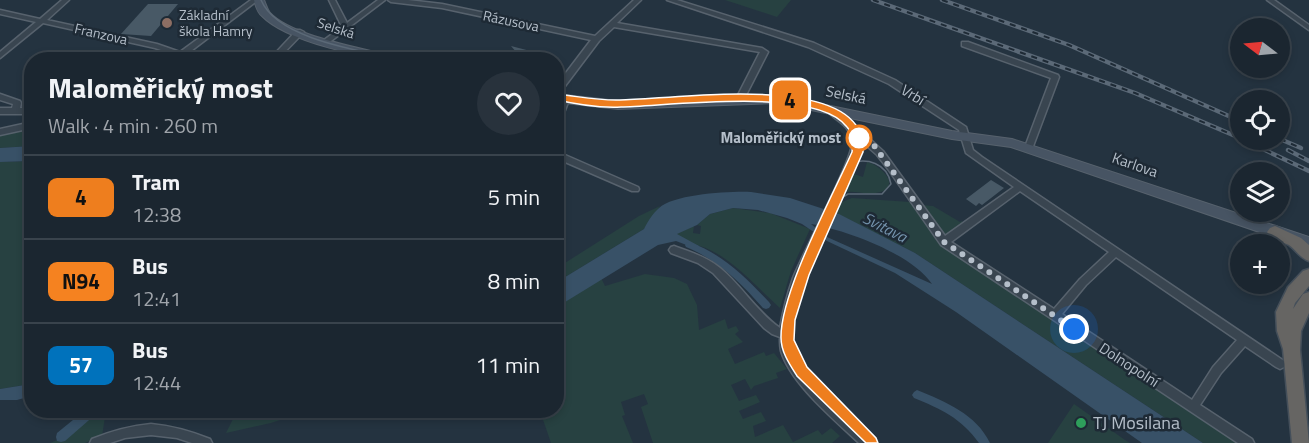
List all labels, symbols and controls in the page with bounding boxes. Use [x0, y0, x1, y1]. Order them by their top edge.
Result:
place label: Základní škola Hamry [179, 4, 253, 41]
street label: Rázusova [481, 4, 541, 37]
street label: Selská [315, 12, 358, 43]
marker: Základní škola Hamry [160, 16, 174, 30]
street label: Franzova [73, 17, 130, 50]
north arrow [1230, 18, 1290, 78]
map controls [1230, 18, 1290, 294]
text: Maloměřický most [48, 66, 273, 109]
button: heart [477, 72, 540, 135]
street label: Vrbí [897, 78, 931, 112]
street label: Selská [824, 79, 869, 110]
line badge: 4 [770, 80, 810, 120]
text: 4 [784, 84, 796, 116]
button: locate [1230, 90, 1290, 150]
text: Walk · 4 min · 260 m [48, 110, 218, 141]
marker: Maloměřický most [846, 125, 872, 151]
place label: Maloměřický most [720, 126, 842, 149]
street label: Karlova [1109, 146, 1162, 183]
button: layers [1230, 162, 1290, 222]
text: Tram [132, 165, 180, 199]
text: 5 min [488, 180, 540, 214]
text: 4 [75, 181, 87, 213]
text: 12:38 [132, 199, 181, 230]
water label: Svitava [859, 206, 912, 249]
button: + [1230, 234, 1290, 294]
text: Bus [132, 249, 168, 283]
text: 8 min [488, 264, 540, 298]
text: N94 [62, 265, 100, 297]
text: 12:41 [132, 283, 181, 314]
your location [1059, 314, 1089, 344]
text: Bus [132, 333, 168, 367]
street label: Dolnopolní [1095, 337, 1165, 394]
text: 11 min [475, 348, 540, 382]
text: 57 [69, 349, 93, 381]
text: 12:44 [132, 367, 181, 398]
place label: TJ Mosilana [1093, 409, 1180, 436]
marker: TJ Mosilana [1074, 416, 1088, 430]

